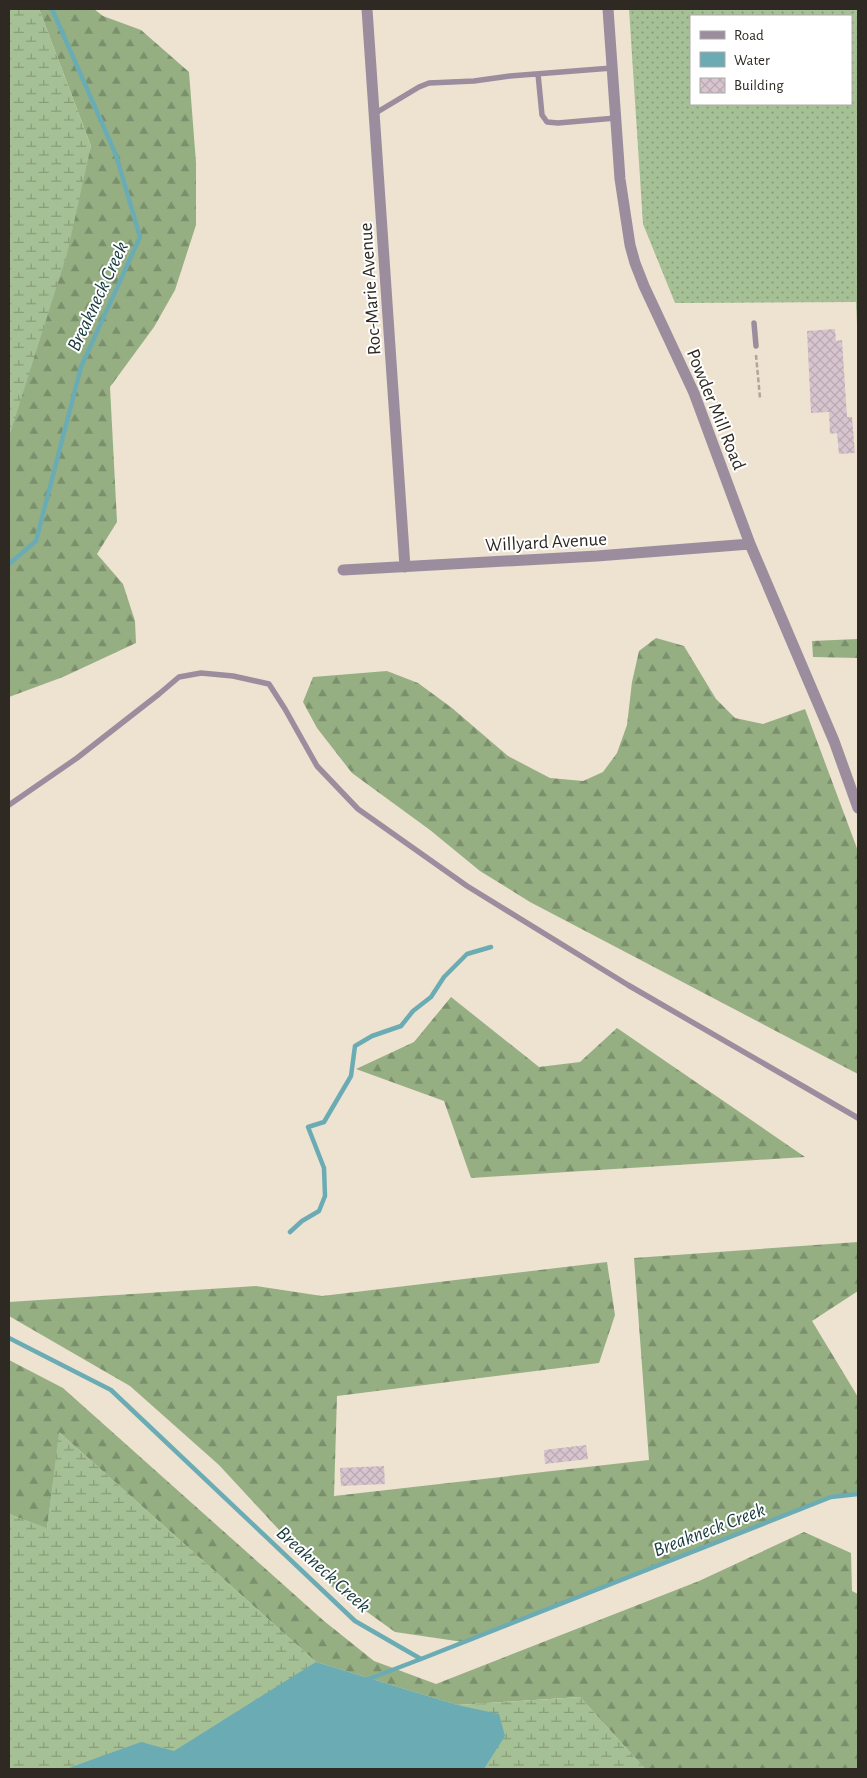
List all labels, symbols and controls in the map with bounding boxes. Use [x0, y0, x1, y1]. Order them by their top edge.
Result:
legend [690, 15, 852, 105]
text: Road [734, 28, 764, 43]
text: Water [734, 53, 770, 68]
text: Building [734, 78, 784, 93]
street label: Roc-Marie Avenue [356, 222, 385, 356]
water label: Breakneck Creek [64, 239, 132, 354]
street label: Powder Mill Road [683, 346, 749, 473]
street label: Willyard Avenue [485, 530, 607, 555]
water label: Breakneck Creek [651, 1499, 768, 1560]
water label: Breakneck Creek [273, 1523, 374, 1617]

